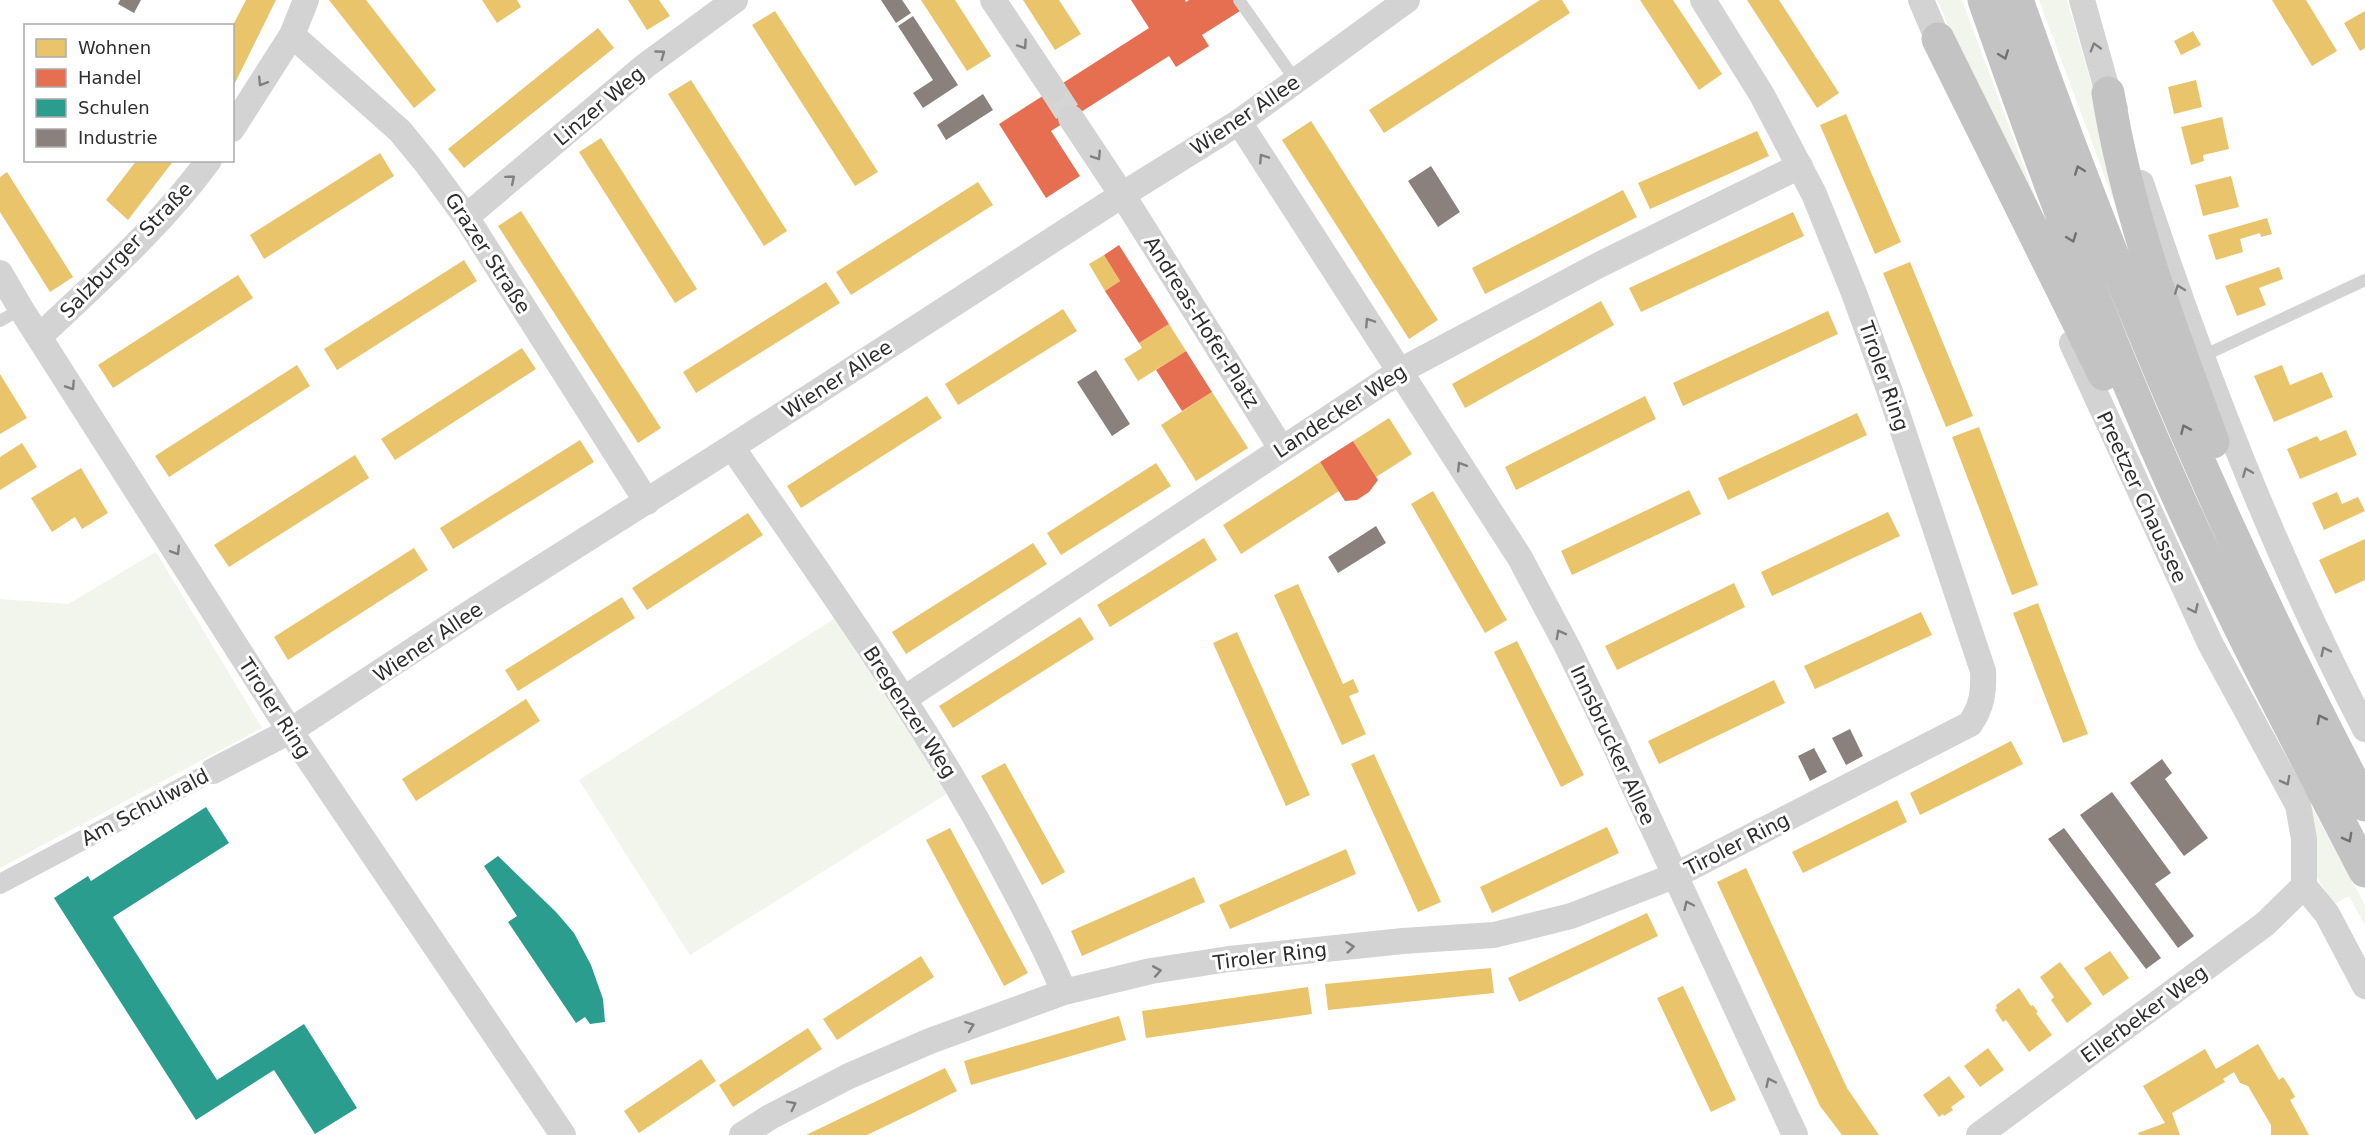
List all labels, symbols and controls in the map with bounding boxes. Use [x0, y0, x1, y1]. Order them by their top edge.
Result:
legend [24, 24, 234, 162]
text: Wohnen [78, 37, 151, 58]
one-way arrow [1016, 38, 1027, 49]
one-way arrow [2090, 42, 2102, 53]
one-way arrow [1997, 49, 2009, 60]
one-way arrow [654, 51, 665, 62]
street label: Linzer Weg [549, 61, 649, 151]
text: Handel [78, 67, 141, 88]
street label: Wiener Allee [1186, 70, 1304, 160]
one-way arrow [258, 76, 270, 86]
text: Schulen [78, 97, 150, 118]
text: Industrie [78, 127, 157, 148]
one-way arrow [1089, 150, 1100, 161]
one-way arrow [1259, 154, 1271, 164]
one-way arrow [2074, 166, 2087, 176]
one-way arrow [504, 176, 515, 187]
street label: Salzburger Straße [55, 177, 197, 323]
street label: Grazer Straße [440, 188, 536, 318]
street label: Andreas-Hofer-Platz [1139, 232, 1265, 412]
one-way arrow [2065, 232, 2077, 243]
one-way arrow [2173, 285, 2186, 295]
street label: Tiroler Ring [1854, 317, 1914, 434]
one-way arrow [1364, 318, 1376, 328]
street label: Wiener Allee [778, 335, 896, 423]
street label: Landecker Weg [1269, 359, 1411, 463]
one-way arrow [64, 380, 76, 390]
street label: Preetzer Chaussee [2092, 407, 2192, 587]
one-way arrow [2180, 424, 2192, 435]
one-way arrow [1457, 462, 1468, 473]
one-way arrow [2242, 467, 2254, 478]
one-way arrow [168, 544, 179, 555]
street label: Wiener Allee [369, 597, 487, 687]
one-way arrow [2186, 602, 2198, 613]
one-way arrow [1556, 629, 1567, 640]
street label: Bregenzer Weg [858, 642, 962, 782]
one-way arrow [2321, 646, 2332, 657]
street label: Tiroler Ring [233, 653, 316, 763]
street label: Innsbrucker Allee [1565, 661, 1661, 829]
one-way arrow [2317, 715, 2328, 726]
street label: Am Schulwald [77, 763, 213, 851]
one-way arrow [2278, 775, 2290, 786]
street label: Tiroler Ring [1680, 807, 1793, 881]
one-way arrow [2341, 831, 2352, 842]
one-way arrow [1683, 901, 1695, 912]
street label: Tiroler Ring [1211, 937, 1328, 975]
one-way arrow [1346, 941, 1355, 954]
street label: Ellerbeker Weg [2076, 960, 2212, 1068]
one-way arrow [1151, 965, 1161, 978]
one-way arrow [964, 1021, 975, 1033]
one-way arrow [1766, 1077, 1778, 1088]
one-way arrow [786, 1101, 797, 1112]

